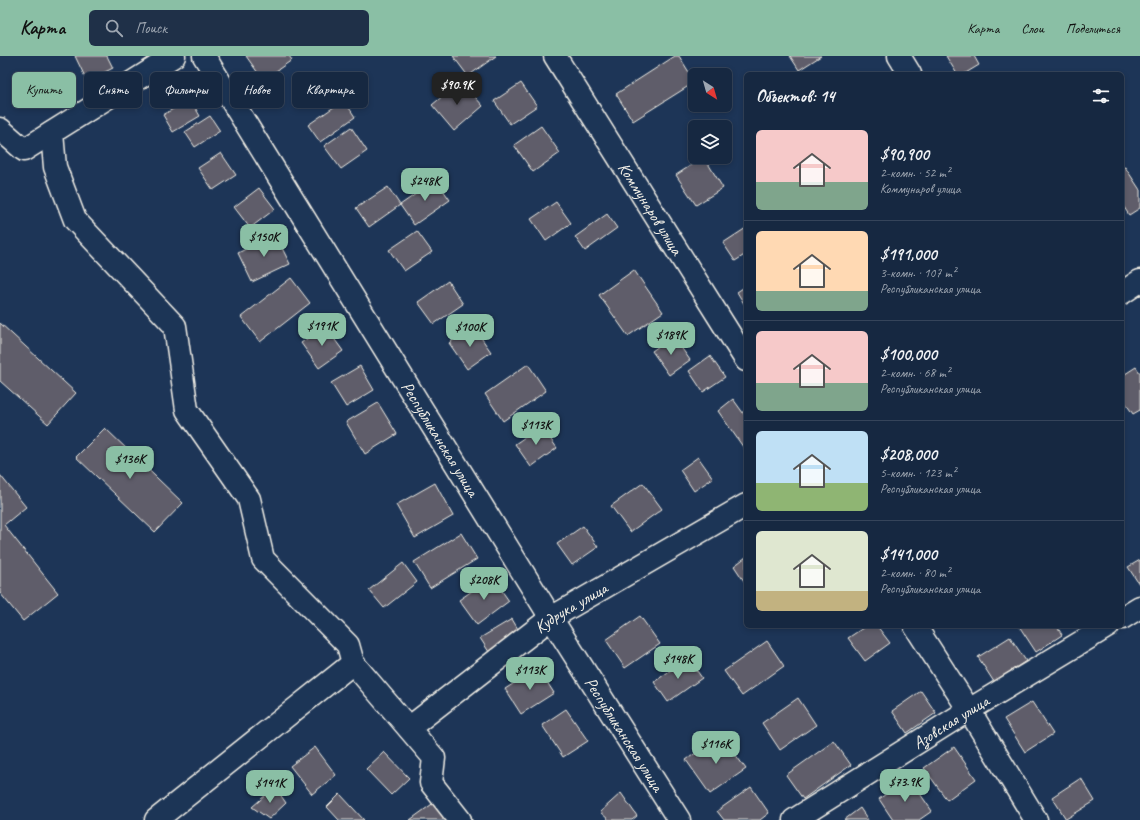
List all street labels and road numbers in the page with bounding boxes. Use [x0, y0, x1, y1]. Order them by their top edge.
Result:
street label: Коммунаров улица [614, 158, 689, 260]
street label: Республиканская улица [397, 377, 485, 502]
street label: Кудрука улица [530, 576, 613, 638]
street label: Республиканская улица [581, 673, 670, 797]
street label: Азовская улица [909, 689, 994, 753]

